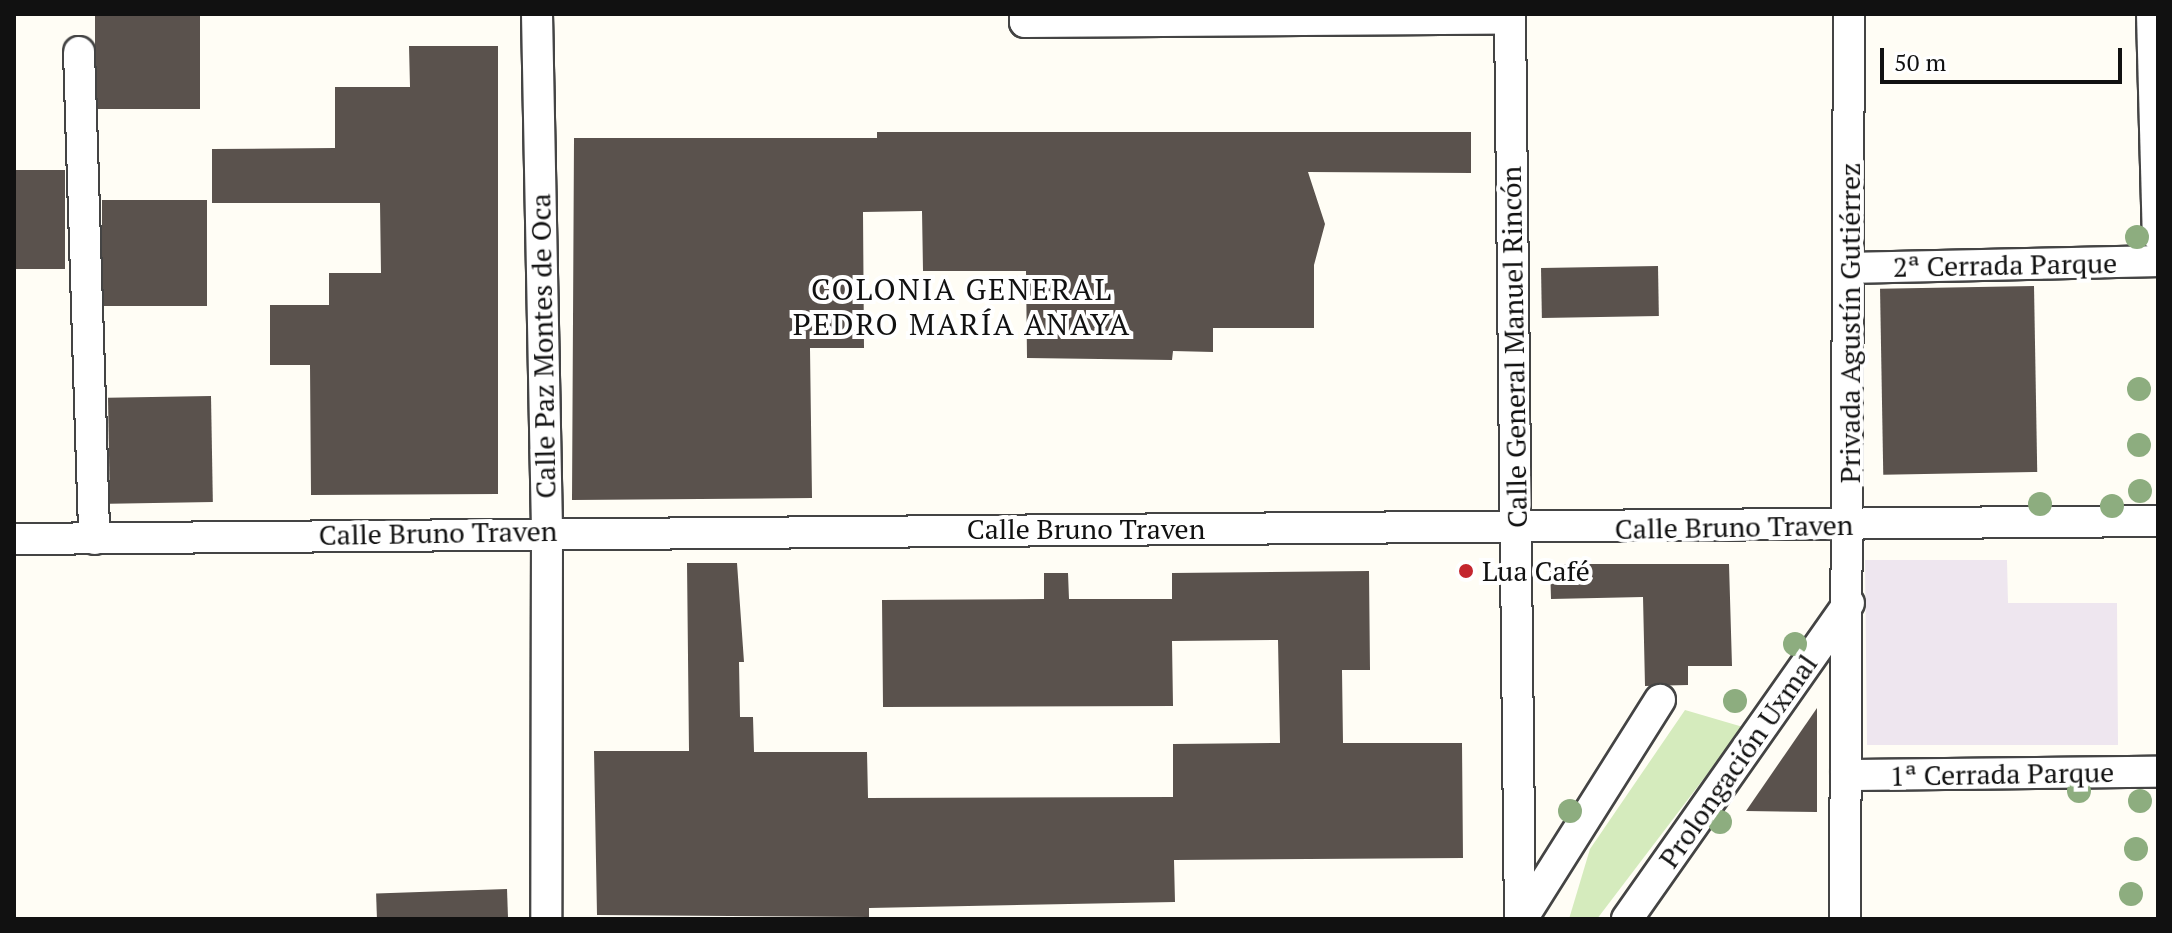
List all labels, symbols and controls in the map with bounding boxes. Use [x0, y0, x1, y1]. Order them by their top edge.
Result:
scale bar [1884, 32, 2126, 82]
text: 50 m [1894, 46, 1946, 78]
street label: Privada Agustín Gutiérrez [1833, 162, 1867, 484]
street label: Calle General Manuel Rincón [1494, 166, 1534, 528]
street label: Calle Paz Montes de Oca [524, 193, 562, 499]
street label: 2ª Cerrada Parque [1893, 246, 2117, 284]
district label: COLONIA GENERAL PEDRO MARÍA ANAYA [792, 271, 1132, 342]
street label: Calle Bruno Traven [1614, 508, 1854, 546]
street label: Calle Bruno Traven [967, 512, 1205, 546]
street label: Calle Bruno Traven [318, 514, 558, 552]
place label: Lua Café [1482, 554, 1590, 588]
marker: Lua Café [1457, 562, 1475, 580]
street label: Prolongación Uxmal [1652, 648, 1824, 874]
street label: 1ª Cerrada Parque [1890, 755, 2114, 793]

